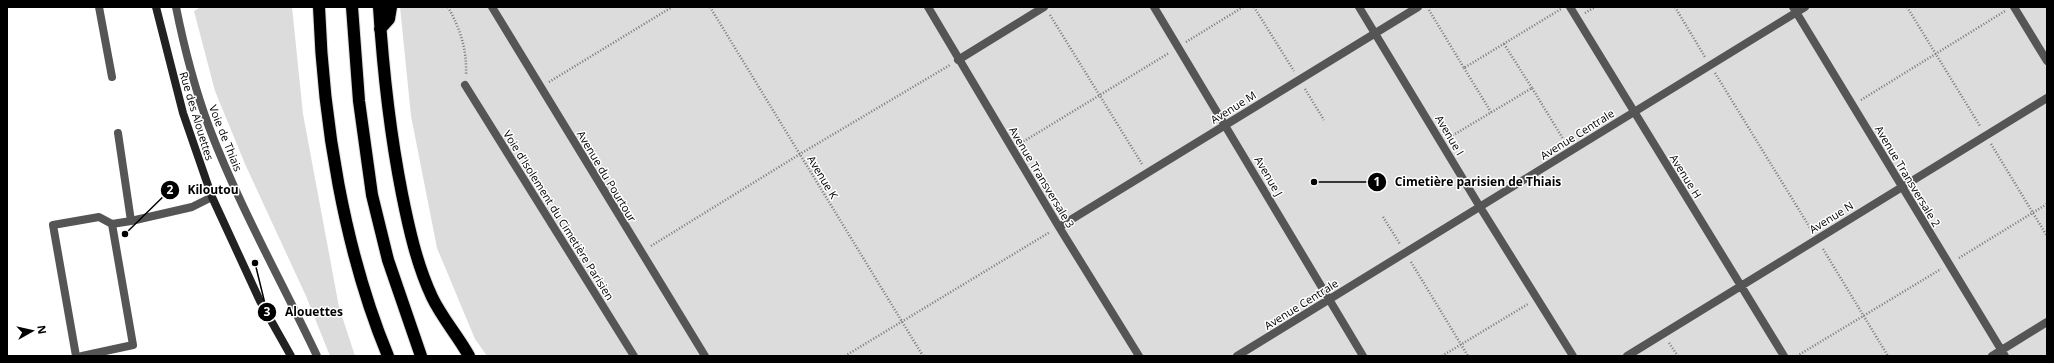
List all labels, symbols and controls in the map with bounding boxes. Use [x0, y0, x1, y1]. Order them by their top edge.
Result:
street label: Rue des Alouettes [176, 70, 218, 162]
street label: Avenue M [1207, 87, 1259, 127]
street label: Voie de Thiais [206, 103, 246, 173]
street label: Avenue Centrale [1537, 105, 1617, 163]
street label: Avenue I [1432, 112, 1468, 158]
street label: Avenue Transversale 2 [1872, 123, 1944, 229]
street label: Avenue Transversale 3 [1006, 124, 1078, 230]
street label: Voie d'Isolement du Cimetière Parisien [500, 127, 618, 303]
street label: Avenue du Pourtour [574, 128, 640, 225]
street label: Avenue H [1667, 151, 1705, 201]
street label: Avenue K [804, 153, 842, 202]
street label: Avenue J [1251, 153, 1287, 199]
callout: Cimetière parisien de Thiais [1367, 170, 1570, 194]
text: 1 [1374, 173, 1380, 190]
text: Cimetière parisien de Thiais [1395, 173, 1561, 190]
callout: Kiloutou [160, 178, 247, 202]
text: 2 [167, 181, 174, 198]
text: Kiloutou [187, 181, 239, 198]
street label: Avenue N [1806, 198, 1856, 236]
street label: Avenue Centrale [1261, 275, 1341, 333]
callout: Alouettes [257, 300, 351, 324]
text: 3 [264, 303, 271, 320]
text: Alouettes [285, 303, 343, 320]
north arrow [12, 311, 52, 351]
text: N [34, 324, 50, 335]

